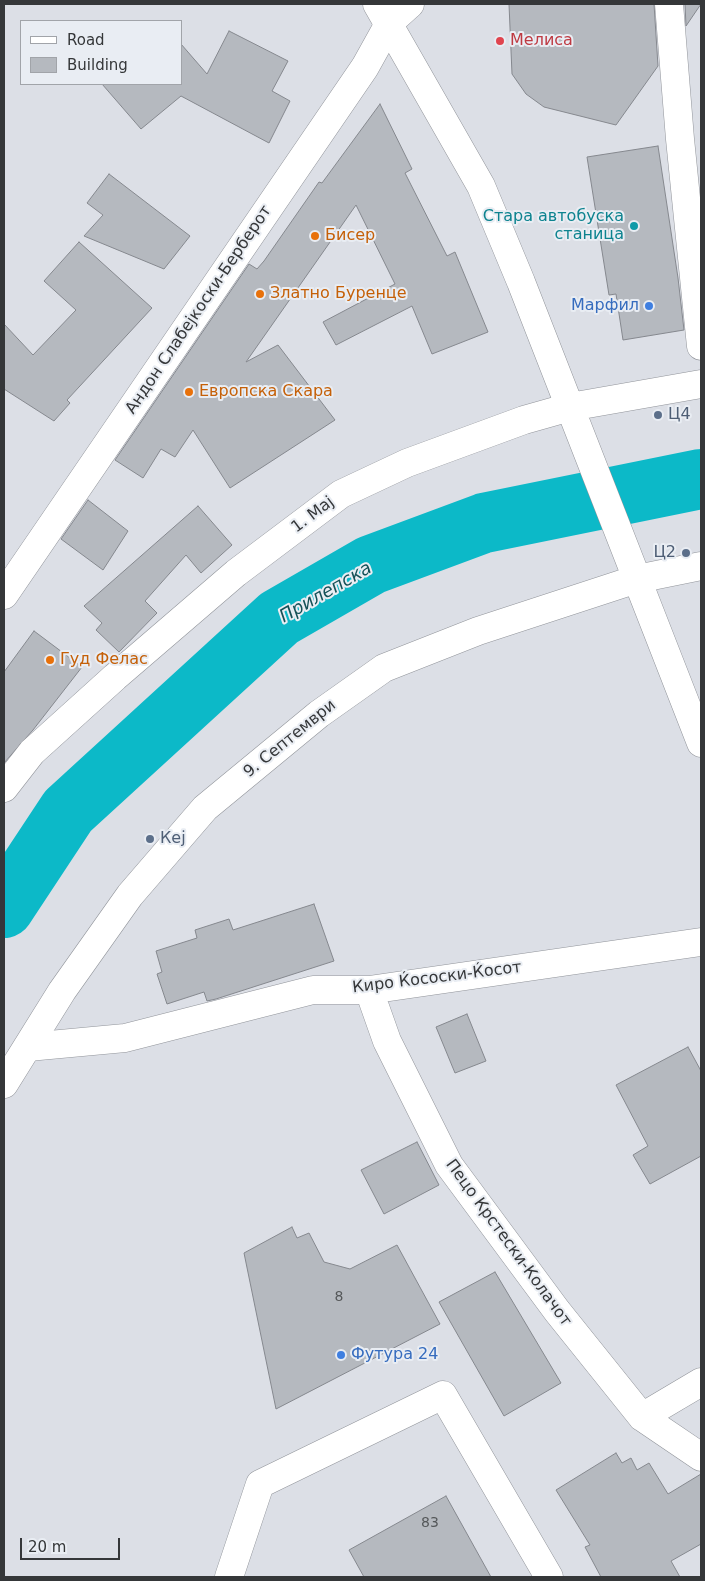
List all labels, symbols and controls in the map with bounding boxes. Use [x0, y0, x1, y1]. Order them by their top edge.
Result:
legend [20, 20, 182, 85]
text: Road [67, 31, 105, 49]
place label: Мелиса [510, 31, 573, 51]
marker: Мелиса [494, 35, 506, 47]
text: Building [67, 56, 128, 74]
street label: Андон Слабејкоски-Берберот [122, 202, 276, 418]
place label: Стара автобуска станица [483, 207, 624, 245]
marker: Стара автобуска станица [628, 220, 640, 232]
place label: Бисер [325, 226, 375, 246]
marker: Бисер [309, 230, 321, 242]
place label: Златно Буренце [270, 284, 407, 304]
marker: Златно Буренце [254, 288, 266, 300]
place label: Марфил [571, 296, 639, 316]
marker: Марфил [643, 300, 655, 312]
place label: Европска Скара [199, 382, 333, 402]
marker: Европска Скара [183, 386, 195, 398]
place label: Ц4 [668, 405, 691, 425]
marker: Ц4 [652, 409, 664, 421]
street label: 1. Мај [288, 493, 338, 537]
place label: Ц2 [653, 543, 676, 563]
marker: Ц2 [680, 547, 692, 559]
water label: Прилепска [276, 558, 376, 628]
place label: Гуд Фелас [60, 650, 148, 670]
marker: Гуд Фелас [44, 654, 56, 666]
street label: 9. Септември [240, 696, 340, 782]
place label: Кеј [160, 829, 186, 849]
marker: Кеј [144, 833, 156, 845]
street label: Киро Ќососки-Ќосот [351, 958, 523, 998]
street label: Пецо Крстески-Колачот [441, 1156, 575, 1330]
house number: 8 [335, 1289, 343, 1305]
place label: Футура 24 [351, 1345, 438, 1365]
marker: Футура 24 [335, 1349, 347, 1361]
house number: 83 [421, 1515, 439, 1531]
scale bar [22, 1528, 122, 1560]
text: 20 m [28, 1538, 66, 1556]

